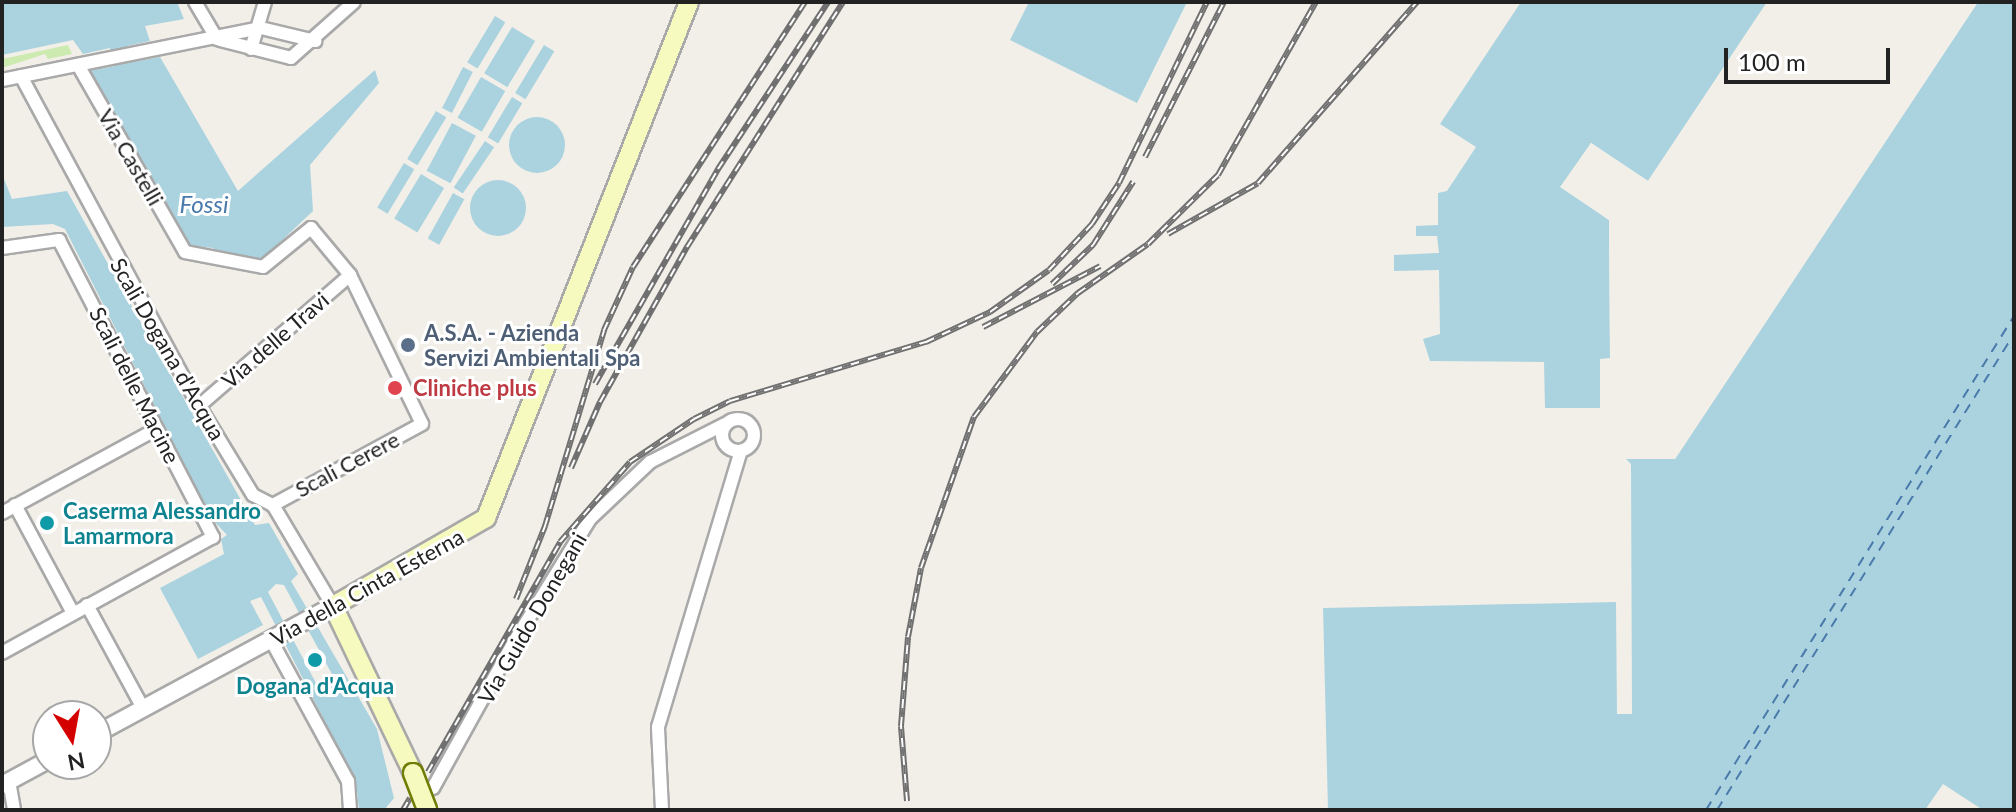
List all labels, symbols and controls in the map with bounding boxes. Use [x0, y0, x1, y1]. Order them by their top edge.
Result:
scale bar [1728, 32, 1894, 82]
text: 100 m [1738, 47, 1806, 76]
street label: Via Castelli [93, 104, 169, 210]
water label: Fossi [180, 190, 228, 218]
street label: Scali Dogana d'Acqua [105, 253, 231, 445]
street label: Via delle Travi [216, 286, 334, 394]
street label: Scali delle Macine [84, 303, 186, 467]
place label: A.S.A. - Azienda Servizi Ambientali Spa [424, 319, 641, 370]
marker: A.S.A. - Azienda Servizi Ambientali Spa [399, 336, 417, 354]
place label: Cliniche plus [413, 375, 537, 401]
marker: Cliniche plus [384, 377, 406, 399]
street label: Scali Cerere [291, 426, 403, 502]
place label: Caserma Alessandro Lamarmora [63, 497, 262, 548]
marker: Caserma Alessandro Lamarmora [38, 514, 56, 532]
street label: Via della Cinta Esterna [266, 523, 468, 651]
street label: Via Guido Donegani [472, 528, 592, 708]
marker: Dogana d'Acqua [306, 651, 324, 669]
place label: Dogana d'Acqua [236, 673, 394, 699]
north arrow [32, 700, 112, 780]
text: N [65, 747, 87, 777]

